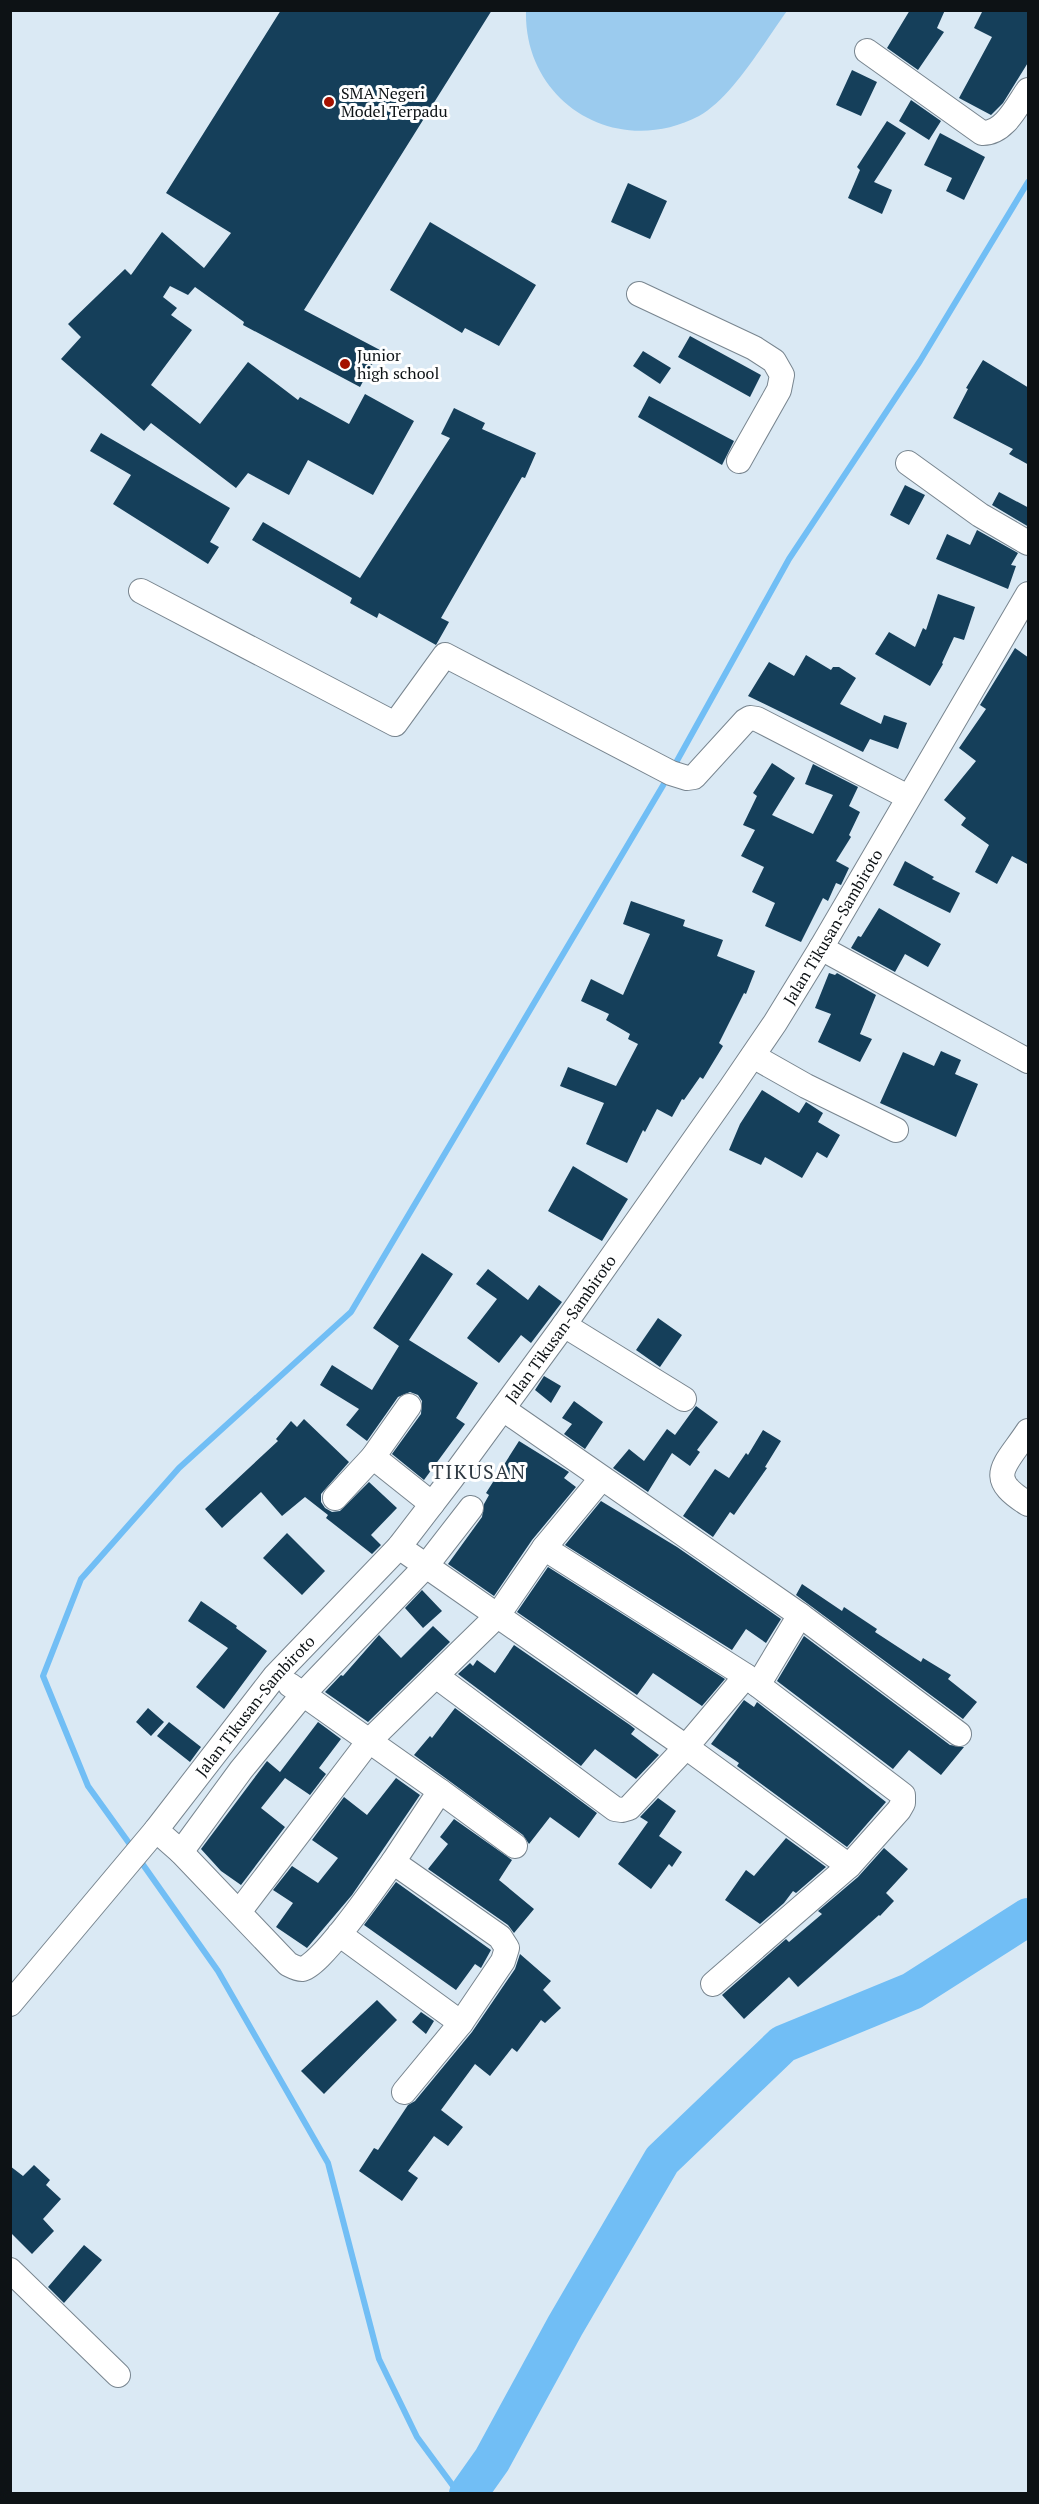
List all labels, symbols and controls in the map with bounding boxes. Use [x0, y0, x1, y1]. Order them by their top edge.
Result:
place label: SMA Negeri Model Terpadu [341, 82, 448, 122]
marker: SMA Negeri Model Terpadu [322, 95, 336, 109]
place label: Junior high school [357, 344, 439, 384]
marker: Junior high school [338, 357, 352, 371]
street label: Jalan Tikusan-Sambiroto [778, 845, 888, 1009]
street label: Jalan Tikusan-Sambiroto [500, 1250, 621, 1407]
district label: TIKUSAN [431, 1458, 527, 1485]
street label: Jalan Tikusan-Sambiroto [190, 1630, 320, 1781]

